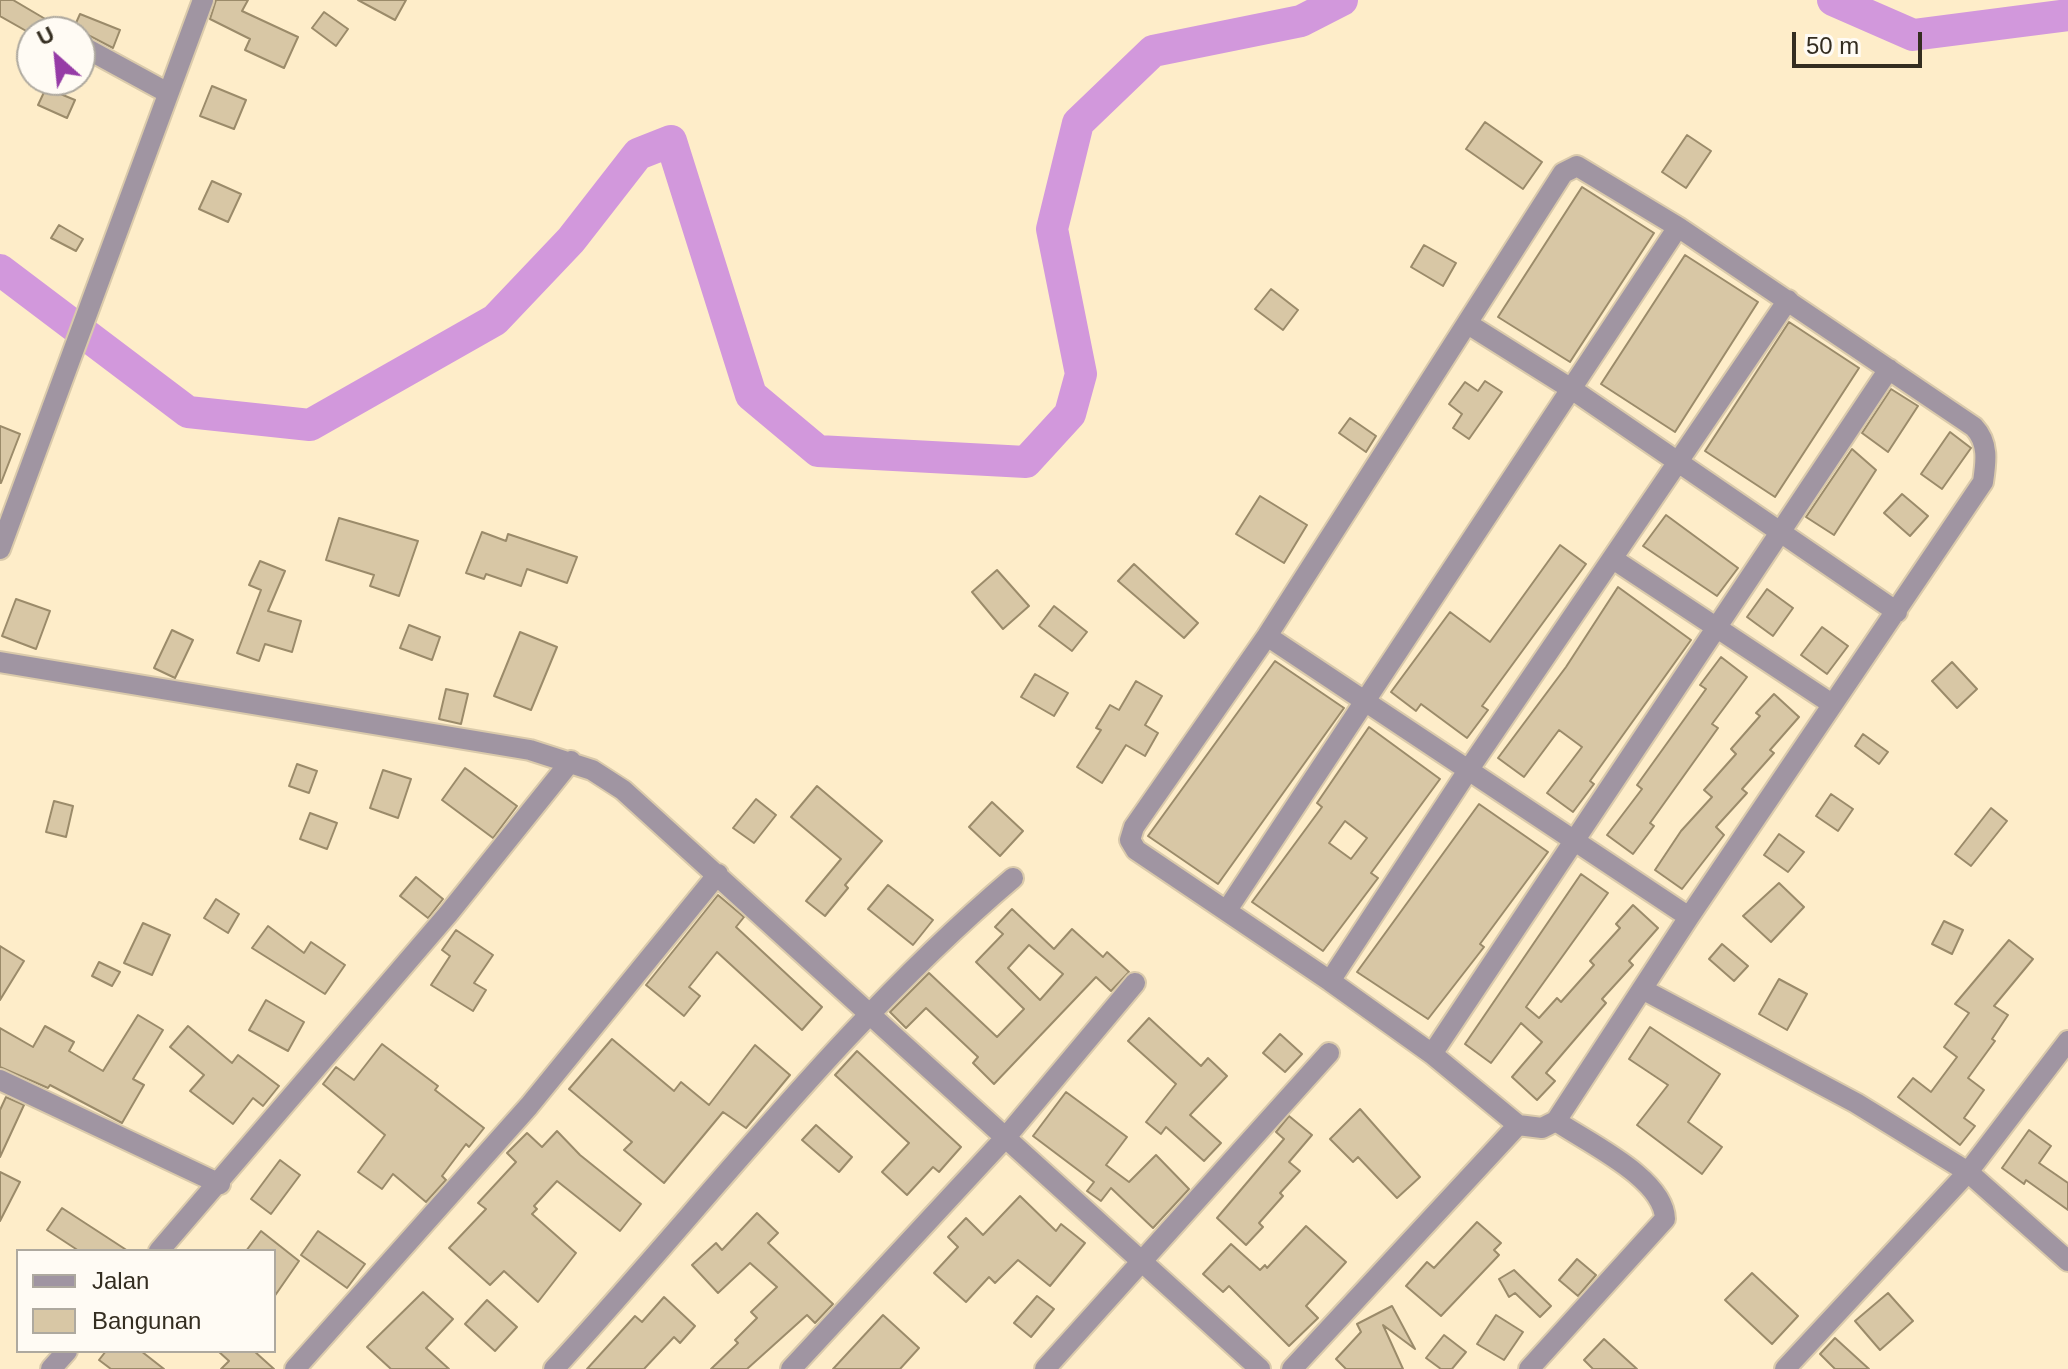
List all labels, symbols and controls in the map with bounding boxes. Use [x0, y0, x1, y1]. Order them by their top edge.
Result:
north arrow [16, 16, 96, 96]
scale bar [1796, 16, 1926, 66]
text: U [33, 21, 59, 51]
text: 50 m [1806, 32, 1859, 59]
legend [16, 1249, 276, 1353]
text: Jalan [92, 1267, 149, 1294]
text: Bangunan [92, 1307, 201, 1334]

